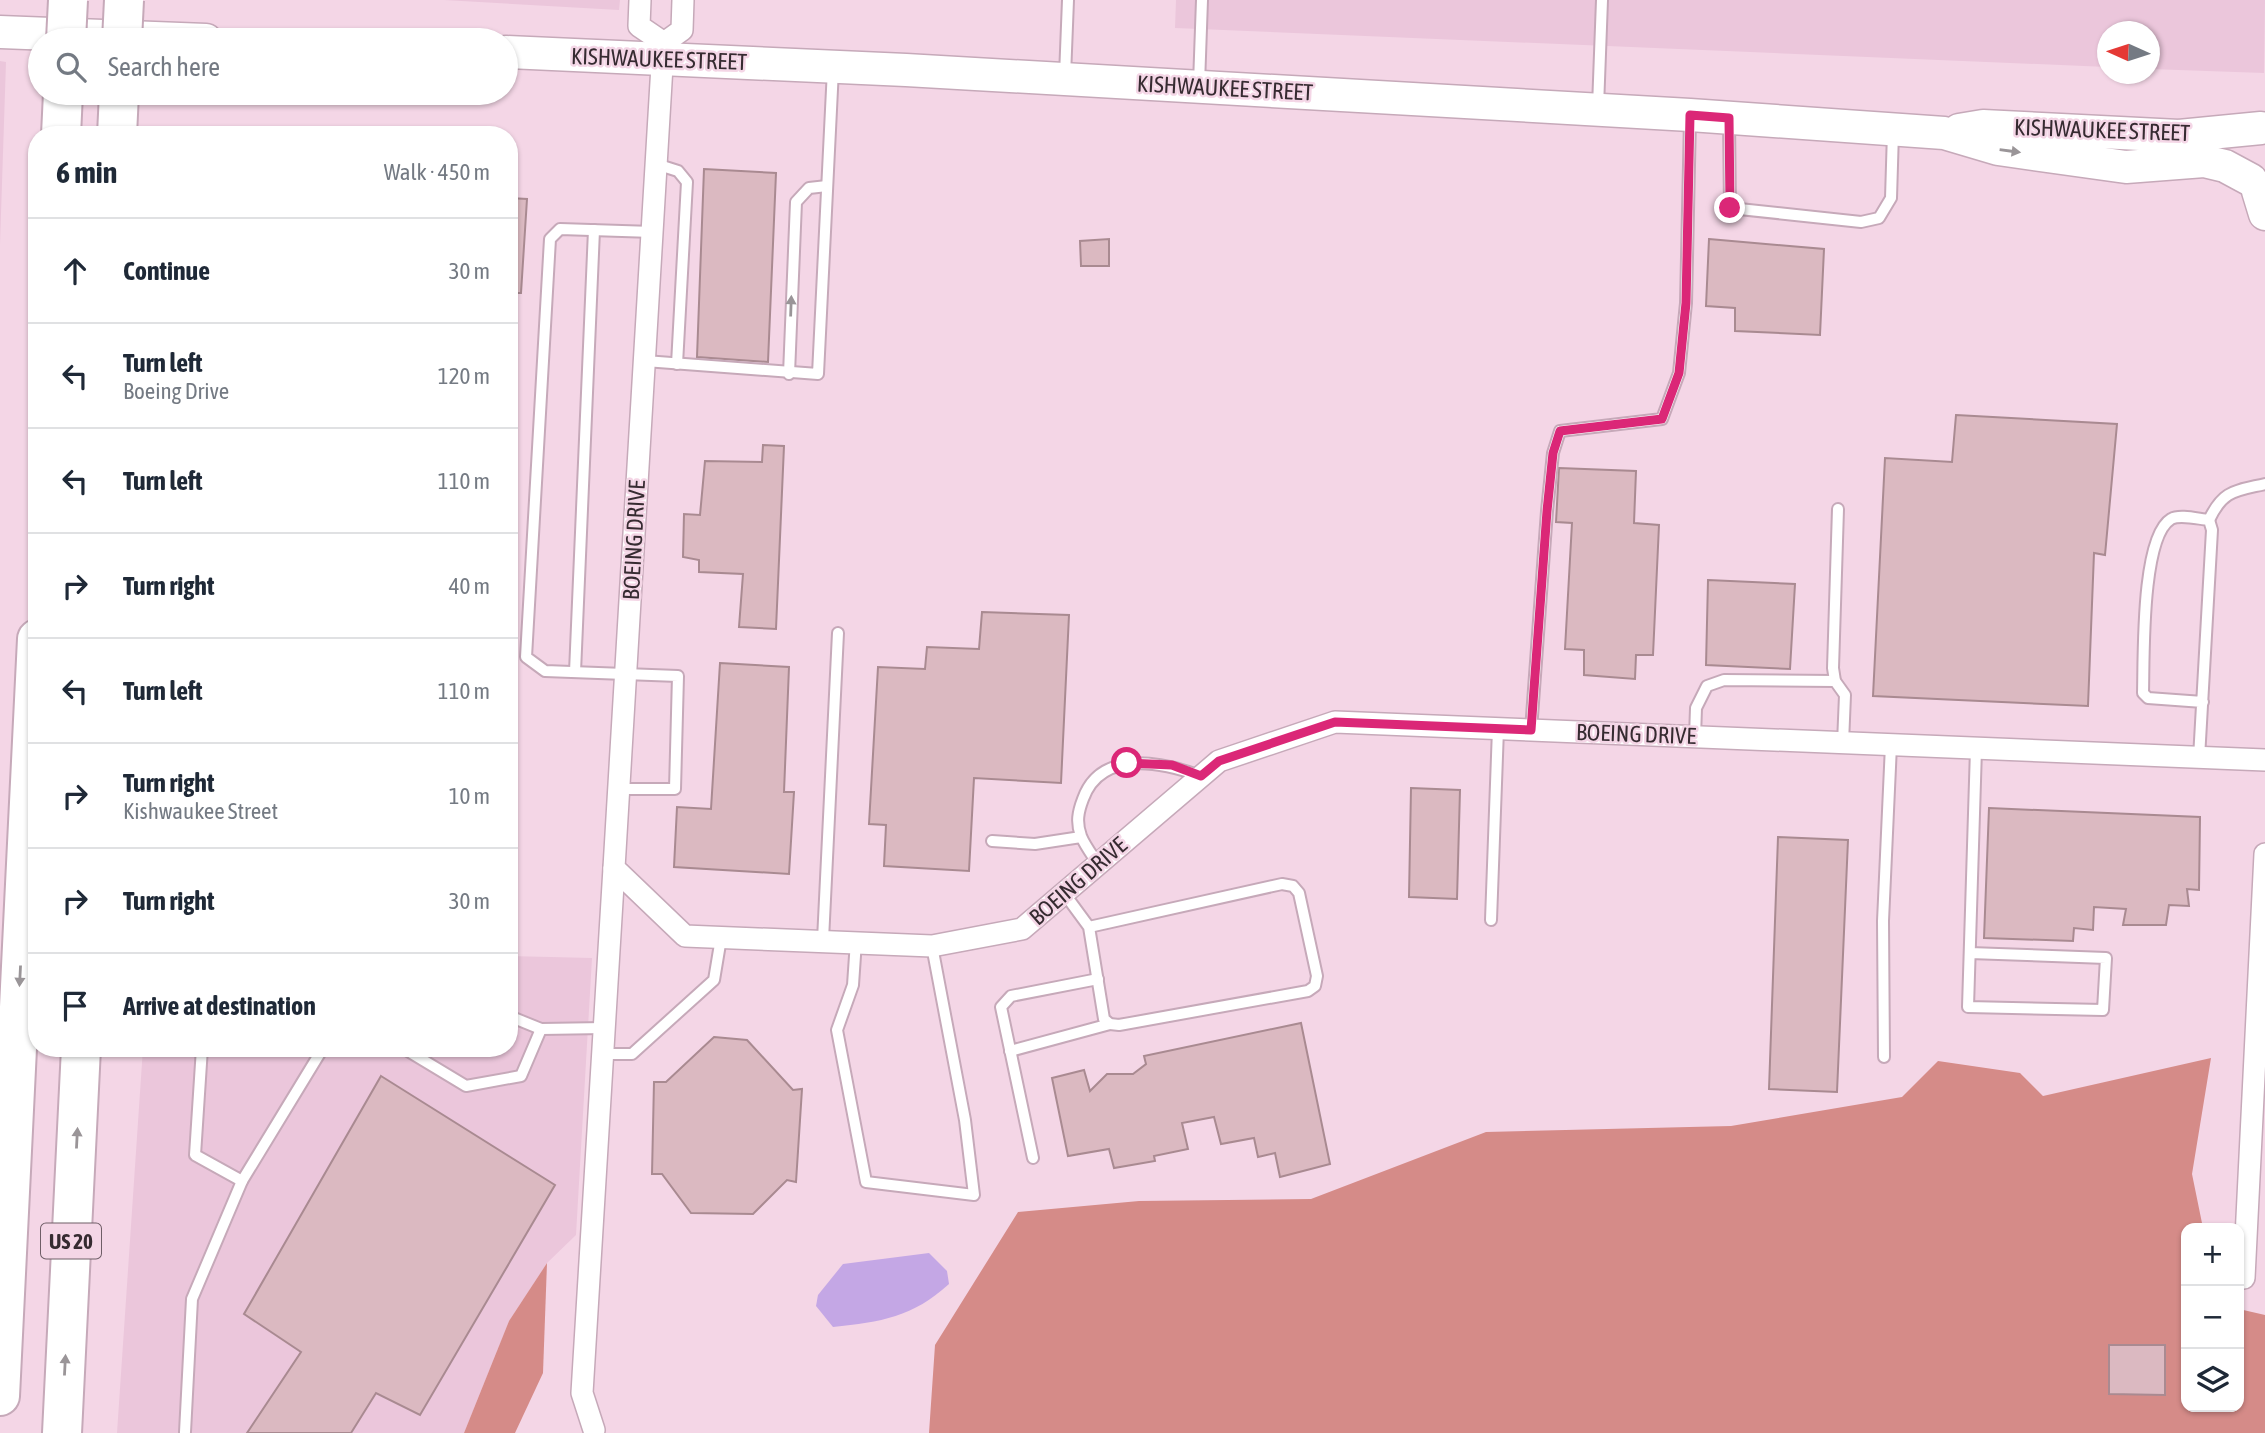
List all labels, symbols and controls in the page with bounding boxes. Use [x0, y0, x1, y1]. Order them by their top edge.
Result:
north arrow [2097, 21, 2160, 84]
search box [28, 28, 518, 105]
street label: KISHWAUKEE STREET [571, 43, 747, 75]
icon: search [52, 48, 90, 86]
text: Search here [108, 52, 220, 82]
street label: KISHWAUKEE STREET [1136, 70, 1314, 106]
street label: KISHWAUKEE STREET [2014, 114, 2190, 146]
one-way arrow [1999, 145, 2021, 156]
text: 6 min [56, 155, 117, 189]
text: Walk · 450 m [384, 159, 490, 185]
route end [1714, 192, 1745, 223]
icon: ahead [56, 252, 94, 290]
text: Continue [123, 256, 210, 286]
text: 30 m [449, 258, 490, 284]
one-way arrow [786, 295, 797, 317]
text: Turn left [123, 348, 203, 378]
icon: left [56, 357, 94, 395]
text: 120 m [438, 363, 490, 389]
text: Boeing Drive [123, 378, 229, 404]
icon: left [56, 462, 94, 500]
text: Turn left [123, 466, 203, 496]
text: 110 m [438, 468, 490, 494]
street label: BOEING DRIVE [618, 479, 650, 601]
icon: right [56, 567, 94, 605]
text: Turn right [123, 571, 214, 601]
text: 40 m [449, 573, 490, 599]
icon: left [56, 672, 94, 710]
text: Turn left [123, 676, 203, 706]
text: 110 m [438, 678, 490, 704]
street label: BOEING DRIVE [1575, 719, 1697, 749]
route start [1111, 747, 1142, 778]
text: Turn right [123, 768, 214, 798]
icon: right [56, 777, 94, 815]
text: 10 m [449, 783, 490, 809]
text: Kishwaukee Street [123, 798, 278, 824]
street label: BOEING DRIVE [1024, 832, 1132, 930]
icon: right [56, 882, 94, 920]
text: Turn right [123, 886, 214, 916]
text: 30 m [449, 888, 490, 914]
one-way arrow [15, 965, 26, 987]
icon: arrive [56, 987, 94, 1025]
text: Arrive at destination [123, 991, 316, 1021]
one-way arrow [71, 1126, 82, 1148]
map controls [2181, 1223, 2244, 1412]
button: + [2181, 1223, 2244, 1286]
road number: US 20 [41, 1224, 101, 1258]
button: − [2181, 1286, 2244, 1349]
button: layers [2181, 1349, 2244, 1412]
one-way arrow [60, 1354, 71, 1376]

